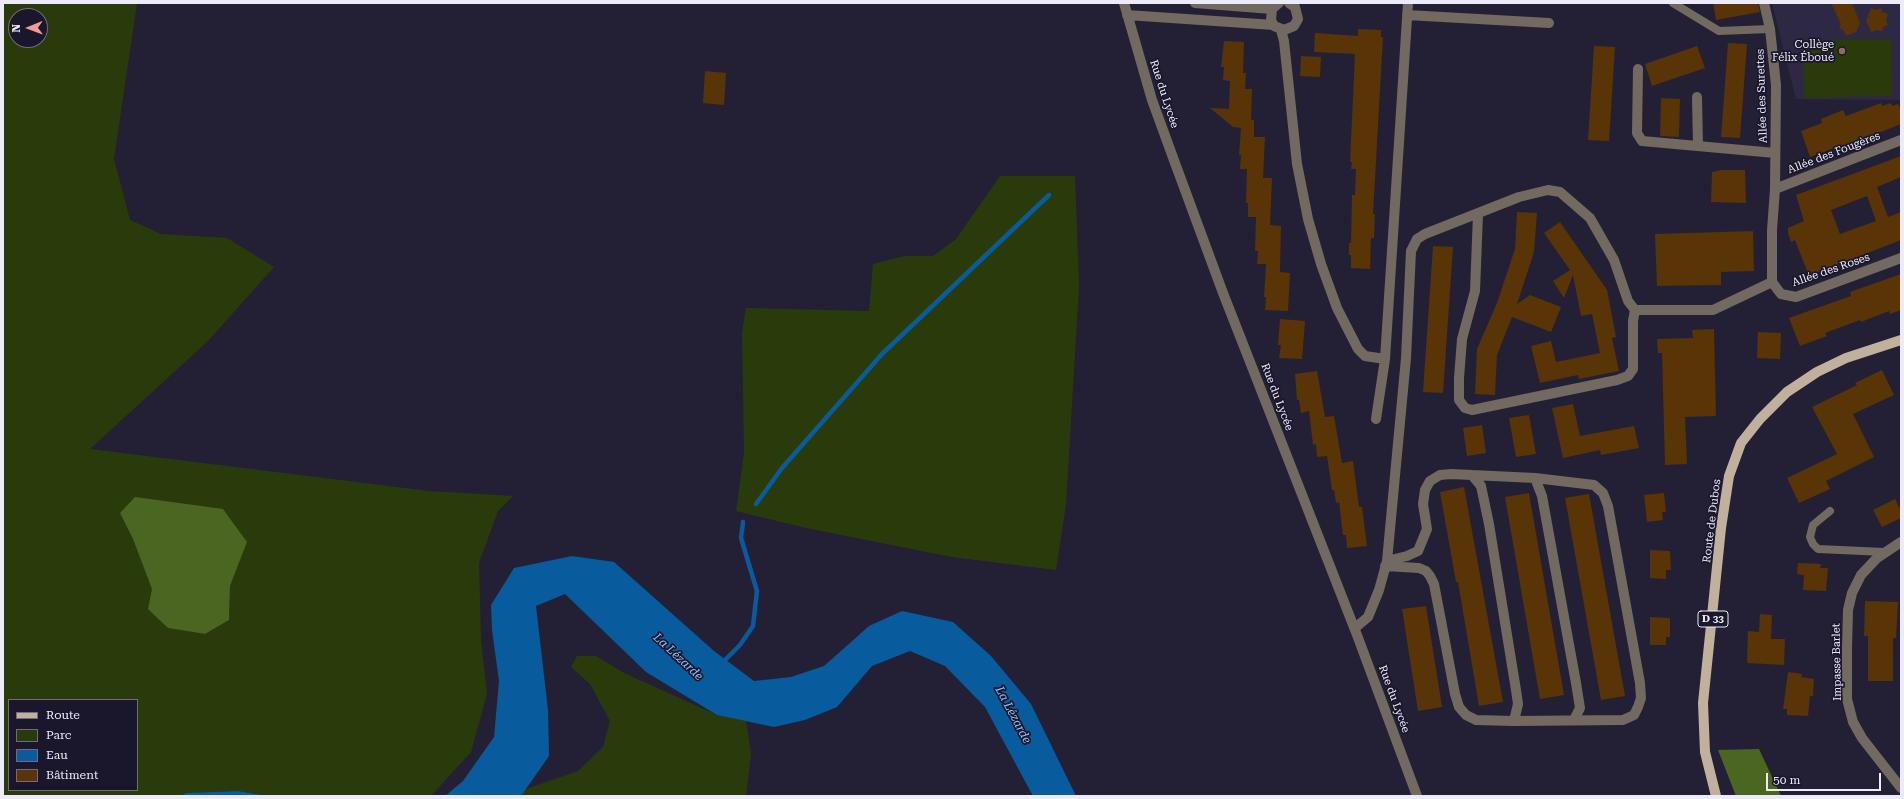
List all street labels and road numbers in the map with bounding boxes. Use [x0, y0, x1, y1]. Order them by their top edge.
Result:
street label: Allée des Surettes [1754, 49, 1770, 143]
street label: Rue du Lycée [1147, 58, 1181, 130]
street label: Allée des Fougères [1786, 129, 1882, 177]
street label: Allée des Roses [1790, 251, 1872, 289]
street label: Rue du Lycée [1258, 361, 1296, 433]
street label: Route de Dubos [1700, 478, 1724, 564]
road number: D 33 [1698, 611, 1728, 627]
street label: Impasse Barlet [1830, 623, 1844, 701]
street label: Rue du Lycée [1376, 663, 1412, 735]

